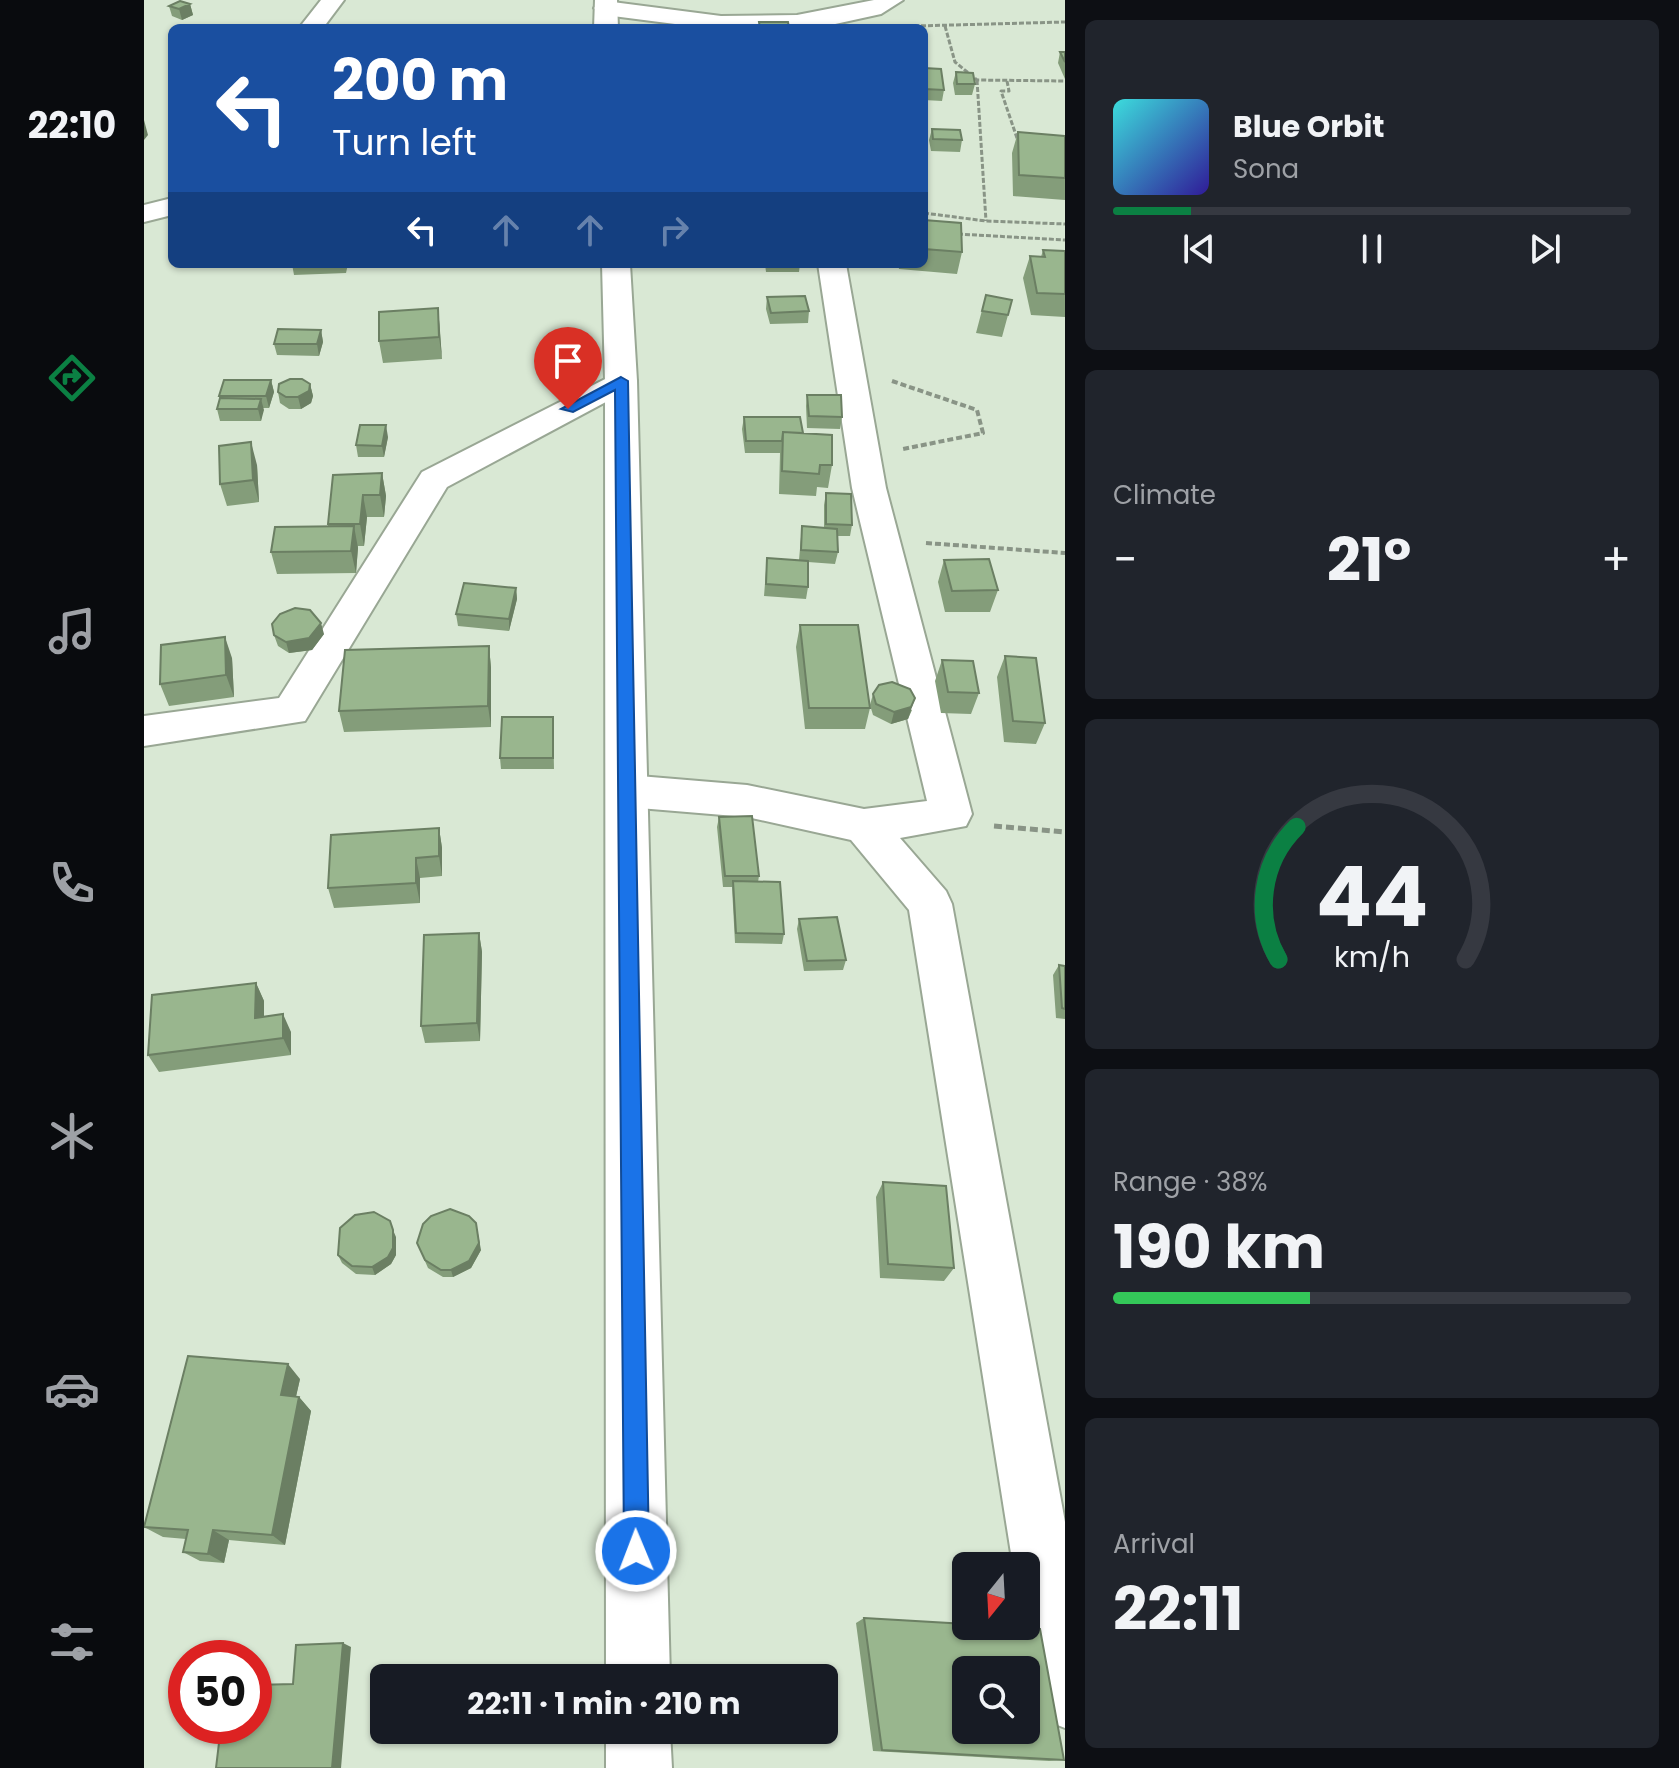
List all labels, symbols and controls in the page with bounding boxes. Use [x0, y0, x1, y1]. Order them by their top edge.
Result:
text: 200 m [332, 41, 508, 120]
icon: left [200, 56, 304, 160]
text: 22:10 [28, 100, 116, 151]
text: Blue Orbit [1233, 105, 1385, 148]
text: Turn left [332, 117, 477, 168]
text: Sona [1233, 151, 1299, 187]
icon: left [400, 208, 444, 252]
icon: ahead [484, 208, 528, 252]
icon: ahead [568, 208, 612, 252]
icon: right [652, 208, 696, 252]
icon: previous [1177, 227, 1221, 271]
icon: pause [1350, 227, 1394, 271]
icon: next [1523, 227, 1567, 271]
pin [534, 327, 602, 409]
icon: arrive [546, 339, 590, 383]
icon: directions [44, 350, 100, 406]
text: Climate [1113, 477, 1216, 513]
text: 21° [1327, 518, 1411, 602]
text: − [1113, 529, 1137, 590]
text: + [1601, 529, 1631, 590]
icon: music [44, 603, 100, 659]
text: 44 [1316, 839, 1428, 955]
icon: phone [44, 855, 100, 911]
text: km/h [1334, 937, 1410, 977]
icon: climate [44, 1108, 100, 1164]
text: Range · 38% [1113, 1164, 1268, 1200]
text: 190 km [1113, 1205, 1325, 1289]
icon: car [44, 1361, 100, 1417]
position arrow [594, 1509, 678, 1593]
text: Arrival [1113, 1526, 1195, 1562]
north arrow [952, 1552, 1040, 1640]
map controls [952, 1552, 1040, 1744]
text: 22:11 [1113, 1567, 1244, 1651]
icon: filters [44, 1614, 100, 1670]
speed limit sign: 50 [168, 1640, 272, 1744]
button: search [952, 1656, 1040, 1744]
text: 22:11 · 1 min · 210 m [467, 1682, 741, 1725]

